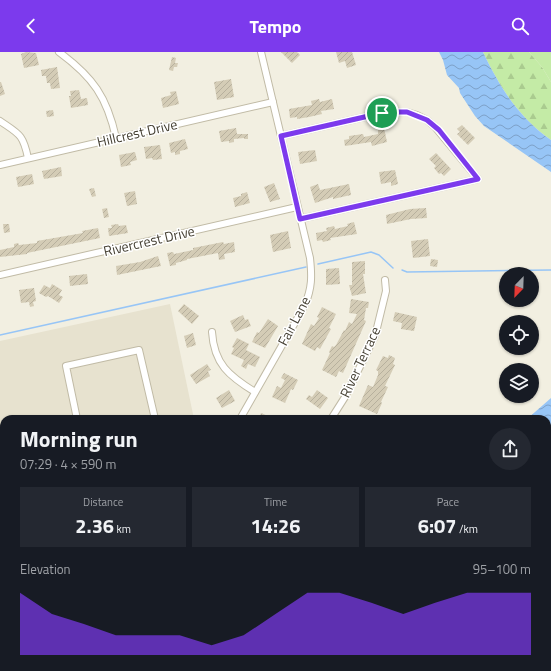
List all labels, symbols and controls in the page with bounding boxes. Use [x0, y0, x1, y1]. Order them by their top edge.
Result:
text: Tempo [250, 13, 301, 40]
icon: back [20, 15, 42, 37]
icon: search [509, 15, 531, 37]
pin [365, 96, 399, 130]
icon: arrive [371, 102, 393, 124]
street label: Hillcrest Drive [95, 113, 179, 152]
street label: Rivercrest Drive [101, 220, 197, 261]
north arrow [499, 267, 539, 307]
map controls [499, 267, 539, 403]
street label: Fair Lane [272, 292, 315, 349]
button: locate [499, 315, 539, 355]
street label: River Terrace [334, 323, 385, 401]
button: layers [499, 363, 539, 403]
text: Morning run [20, 422, 138, 456]
button: share [489, 428, 531, 470]
text: 07:29 · 4 × 590 m [20, 454, 116, 474]
text: Distance [83, 494, 123, 510]
text: Time [264, 494, 287, 510]
text: Pace [437, 494, 459, 510]
text: 2.36 [75, 510, 114, 541]
text: 14:26 [251, 510, 300, 541]
text: 6:07 [418, 510, 456, 541]
text: km [114, 521, 131, 537]
text: /km [456, 521, 478, 537]
text: Elevation [20, 559, 71, 579]
text: 95–100 m [473, 559, 531, 579]

